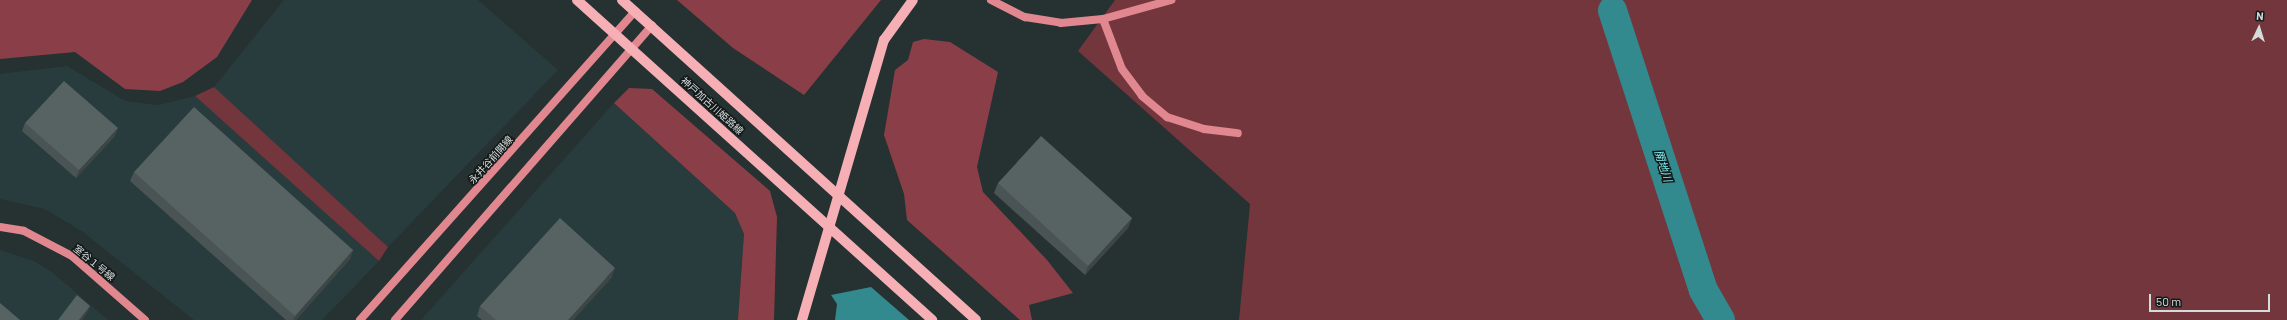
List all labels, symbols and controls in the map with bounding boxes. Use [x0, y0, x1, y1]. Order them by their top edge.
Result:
north arrow [2239, 8, 2279, 48]
text: N [2256, 9, 2264, 22]
street label: 神戸加古川姫路線 [678, 75, 746, 137]
street label: 永井谷前開線 [466, 134, 516, 186]
water label: 開地川 [1652, 148, 1674, 184]
street label: 室谷１号線 [71, 243, 117, 283]
scale bar [2151, 286, 2272, 312]
text: 50 m [2156, 294, 2181, 308]

